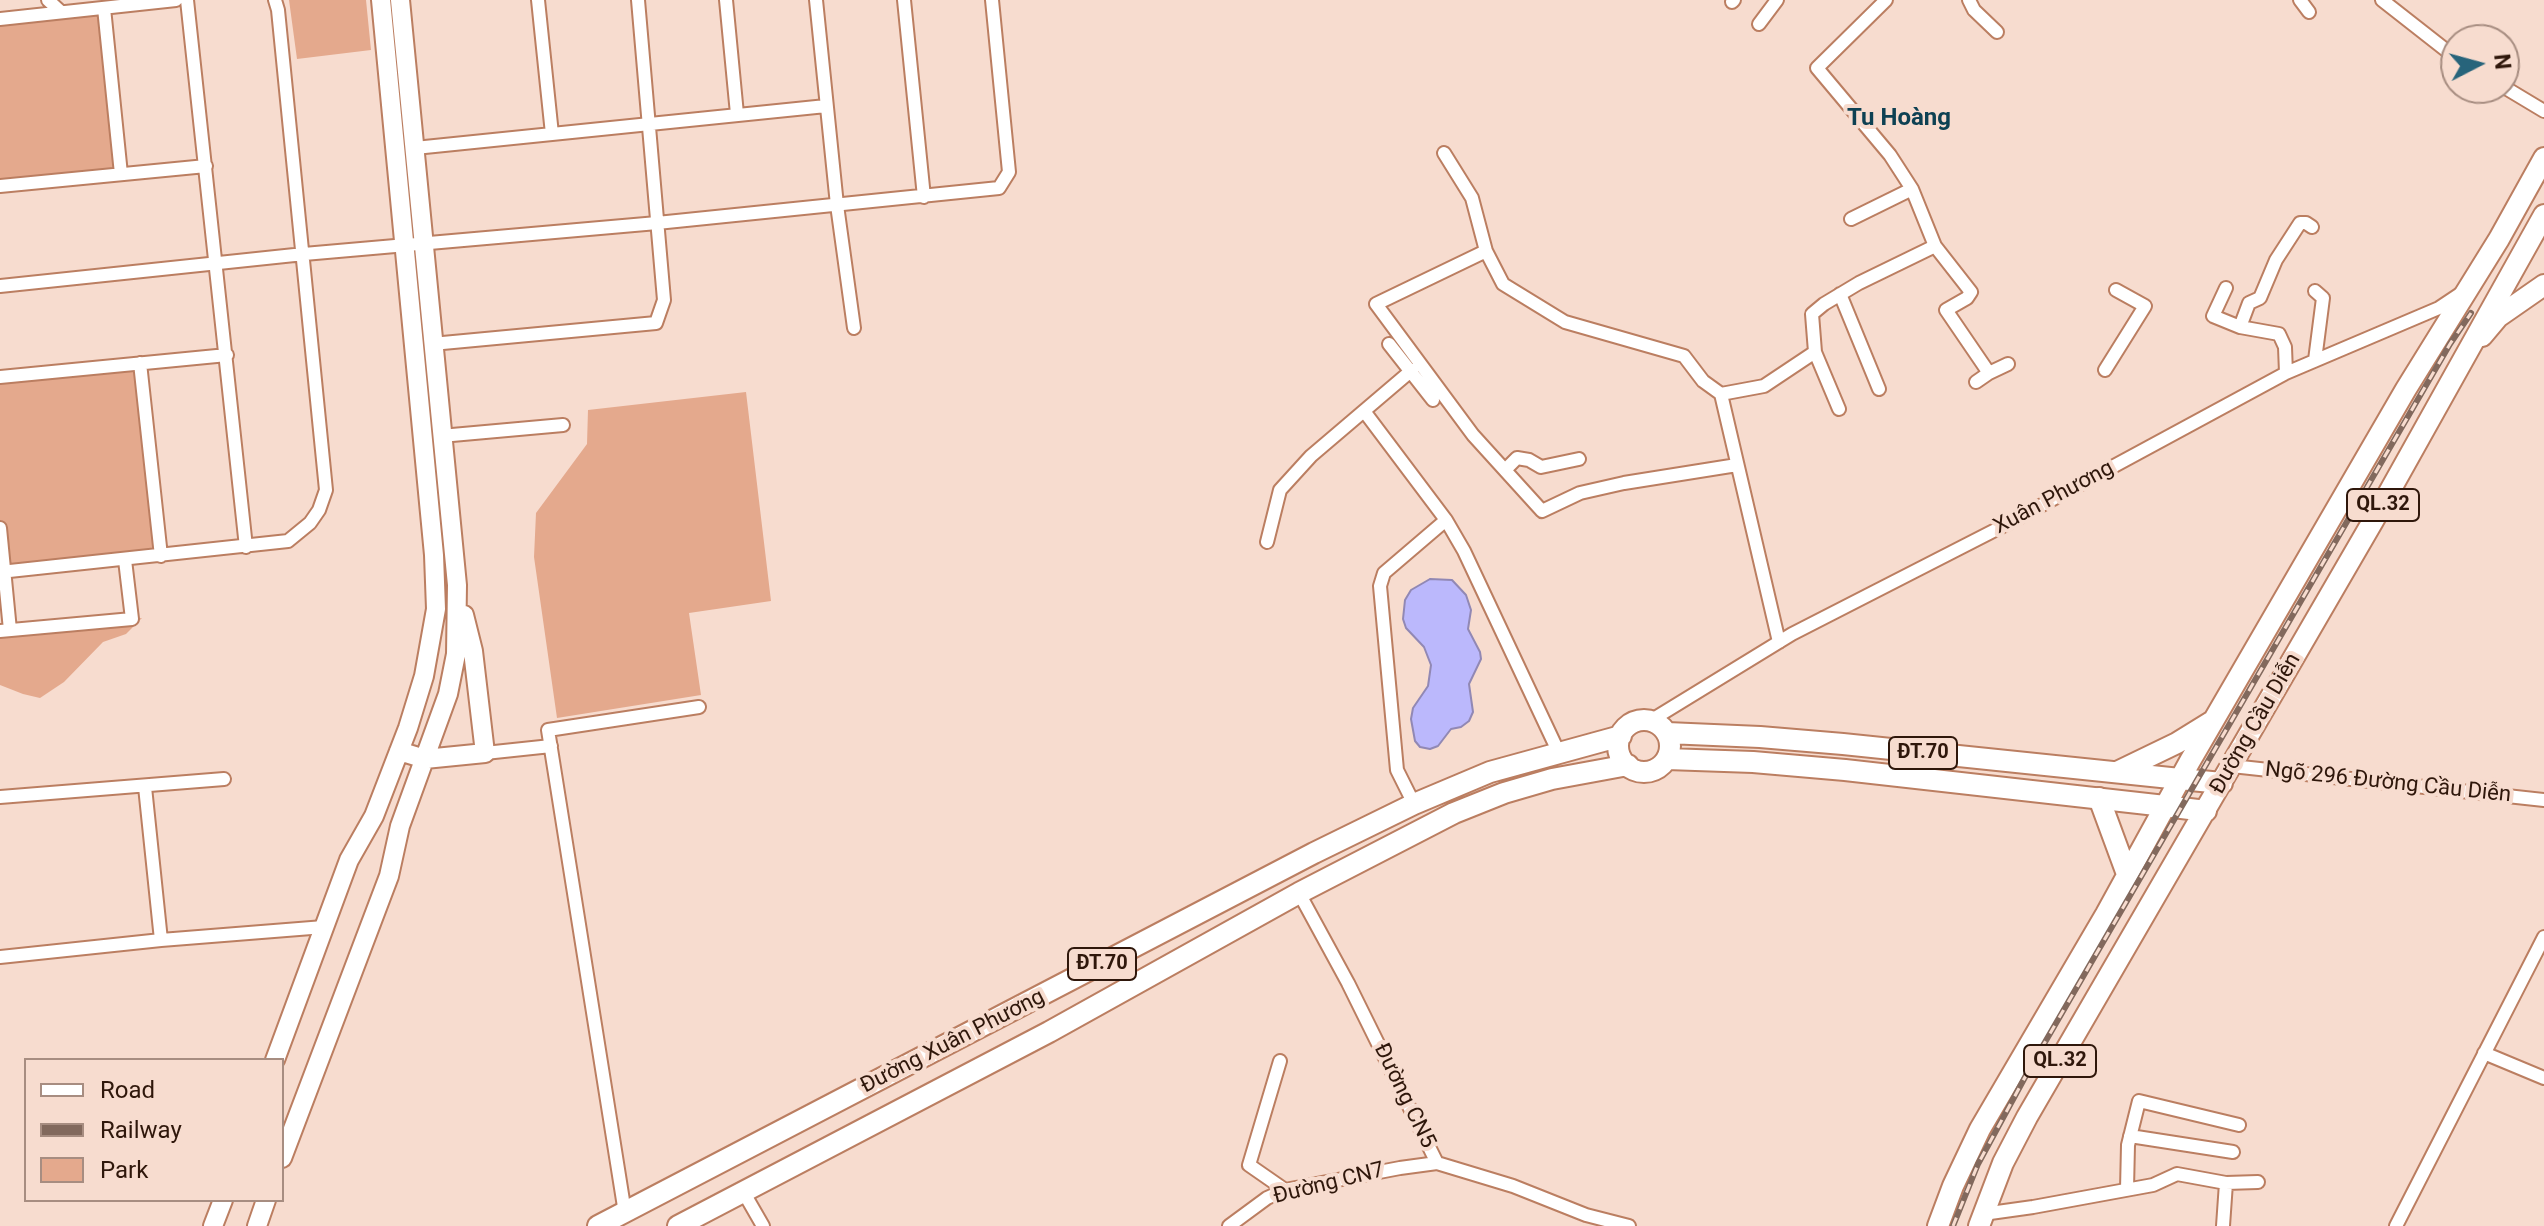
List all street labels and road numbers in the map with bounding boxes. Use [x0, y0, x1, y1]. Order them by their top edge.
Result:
street label: Xuân Phương [1990, 455, 2118, 541]
road number: QL.32 [2347, 489, 2419, 521]
street label: Đường Cầu Diễn [2205, 649, 2307, 799]
road number: ĐT.70 [1889, 737, 1957, 769]
street label: Ngõ 296 Đường Cầu Diễn [2264, 757, 2512, 809]
road number: ĐT.70 [1068, 948, 1136, 980]
street label: Đường Xuân Phương [857, 984, 1049, 1100]
street label: Đường CN5 [1367, 1039, 1441, 1153]
road number: QL.32 [2024, 1045, 2096, 1077]
street label: Đường CN7 [1271, 1157, 1387, 1211]

